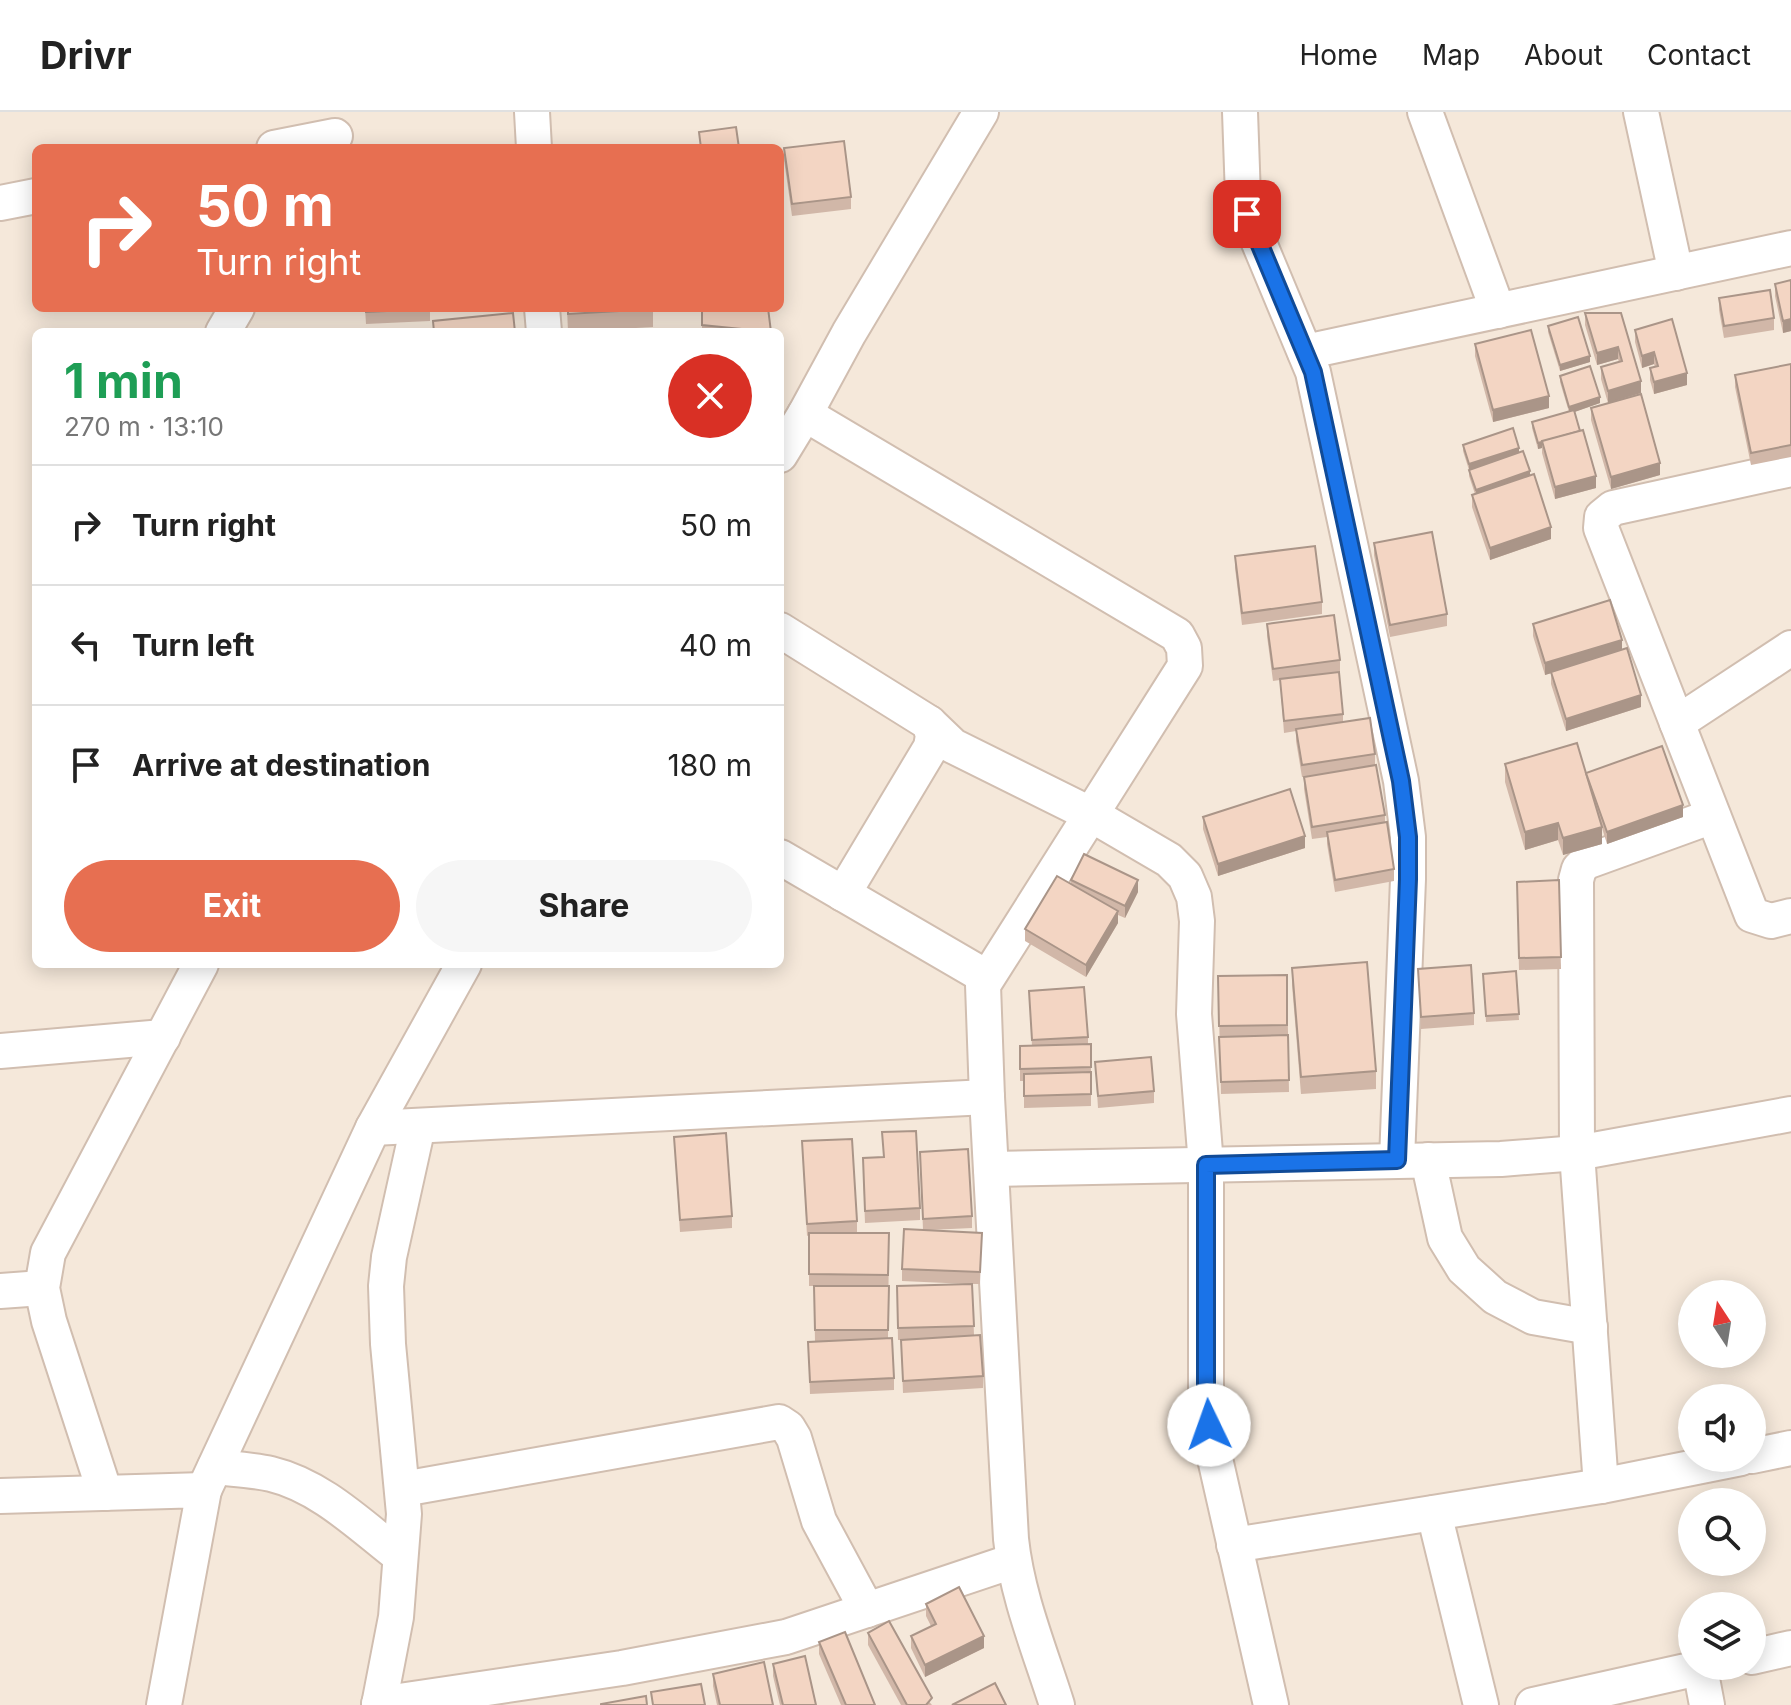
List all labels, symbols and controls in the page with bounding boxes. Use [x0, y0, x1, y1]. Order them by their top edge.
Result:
text: Drivr [40, 32, 132, 78]
text: Home [1299, 38, 1378, 72]
text: Map [1422, 38, 1480, 72]
text: About [1524, 38, 1603, 72]
text: Contact [1647, 38, 1751, 72]
text: 50 m [196, 172, 334, 240]
icon: right [64, 176, 168, 280]
pin [1213, 180, 1281, 248]
icon: arrive [1225, 192, 1269, 236]
text: Turn right [196, 240, 361, 284]
text: 1 min [64, 351, 183, 410]
button: close [668, 354, 752, 438]
text: 270 m · 13:10 [64, 411, 224, 442]
icon: right [64, 503, 108, 547]
text: Turn right [132, 507, 276, 543]
text: 50 m [680, 507, 752, 543]
icon: left [64, 623, 108, 667]
text: Turn left [132, 627, 254, 663]
text: 40 m [679, 627, 752, 663]
icon: arrive [64, 743, 108, 787]
text: Arrive at destination [132, 747, 430, 783]
text: 180 m [668, 747, 752, 783]
button: Exit [64, 860, 400, 952]
button: Share [416, 860, 752, 952]
north arrow [1678, 1280, 1766, 1368]
map controls [1678, 1280, 1766, 1680]
position arrow [1167, 1383, 1251, 1467]
button: sound [1678, 1384, 1766, 1472]
button: search [1678, 1488, 1766, 1576]
button: layers [1678, 1592, 1766, 1680]

